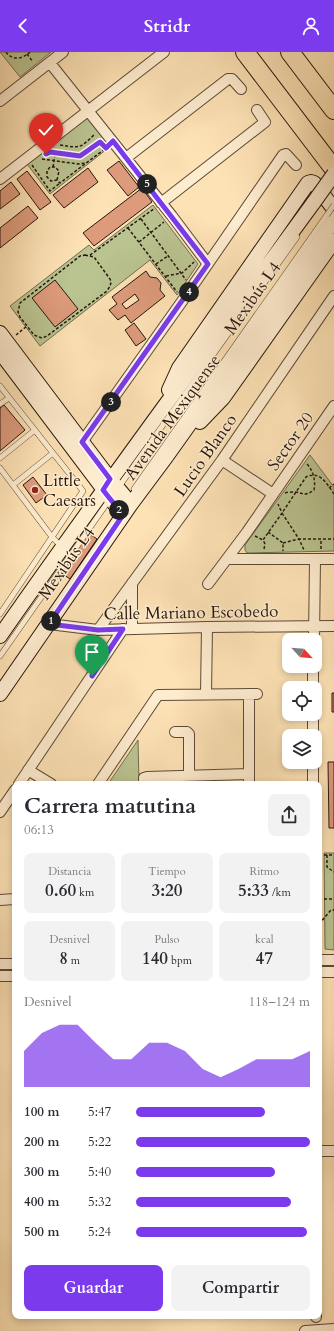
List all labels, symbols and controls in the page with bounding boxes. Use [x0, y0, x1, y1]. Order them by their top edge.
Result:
text: Stridr [144, 14, 190, 39]
icon: back [12, 15, 34, 37]
icon: person [300, 15, 322, 37]
pin [29, 113, 63, 154]
icon: check [35, 119, 57, 141]
pin: 5 [137, 174, 157, 194]
text: 5 [144, 176, 150, 191]
street label: Mexibús L4 [219, 257, 286, 340]
pin: 4 [179, 282, 199, 302]
text: 4 [186, 284, 192, 299]
street label: Avenida Mexiquense [119, 350, 226, 485]
pin: 3 [101, 392, 121, 412]
text: 3 [108, 394, 114, 409]
street label: Sector 20 [262, 407, 319, 475]
street label: Lucio Blanco [169, 409, 242, 501]
place label: Little Caesars [43, 469, 96, 512]
marker: Little Caesars [30, 485, 40, 495]
pin: 2 [109, 500, 129, 520]
text: 2 [116, 502, 122, 517]
street label: Mexibús L4 [33, 522, 100, 605]
street label: Calle Mariano Escobedo [104, 599, 278, 626]
pin: 1 [41, 611, 61, 631]
text: 1 [48, 613, 54, 628]
north arrow [282, 633, 322, 673]
map controls [282, 633, 322, 769]
pin [75, 635, 109, 676]
icon: arrive [81, 641, 103, 663]
button: locate [282, 681, 322, 721]
button: layers [282, 729, 322, 769]
text: Carrera matutina [24, 791, 196, 821]
button: share [268, 794, 310, 836]
text: 06:13 [24, 821, 54, 839]
text: Distancia [48, 864, 91, 879]
text: Tiempo [148, 864, 186, 879]
text: Ritmo [250, 864, 279, 879]
text: 0.60 [45, 879, 76, 902]
text: 3:20 [151, 879, 183, 902]
text: 5:33 [238, 879, 269, 902]
text: km [76, 885, 94, 900]
text: /km [269, 885, 291, 900]
text: Desnivel [50, 932, 90, 947]
text: Pulso [155, 932, 179, 947]
text: kcal [255, 932, 274, 947]
text: 8 [59, 947, 68, 970]
text: 140 [142, 947, 168, 970]
text: 47 [256, 947, 273, 970]
text: m [68, 953, 80, 968]
text: bpm [168, 953, 192, 968]
text: Desnivel [24, 993, 72, 1011]
text: 118–124 m [248, 993, 310, 1011]
text: 100 m [24, 1103, 59, 1121]
text: 5:47 [88, 1103, 111, 1121]
text: 200 m [24, 1133, 59, 1151]
text: 5:22 [88, 1133, 111, 1151]
text: 300 m [24, 1163, 59, 1181]
text: 5:40 [88, 1163, 111, 1181]
text: 400 m [24, 1193, 59, 1211]
text: 5:32 [88, 1193, 111, 1211]
text: 500 m [24, 1223, 59, 1241]
text: 5:24 [88, 1223, 111, 1241]
button: Guardar [24, 1265, 163, 1311]
button: Compartir [171, 1265, 310, 1311]

